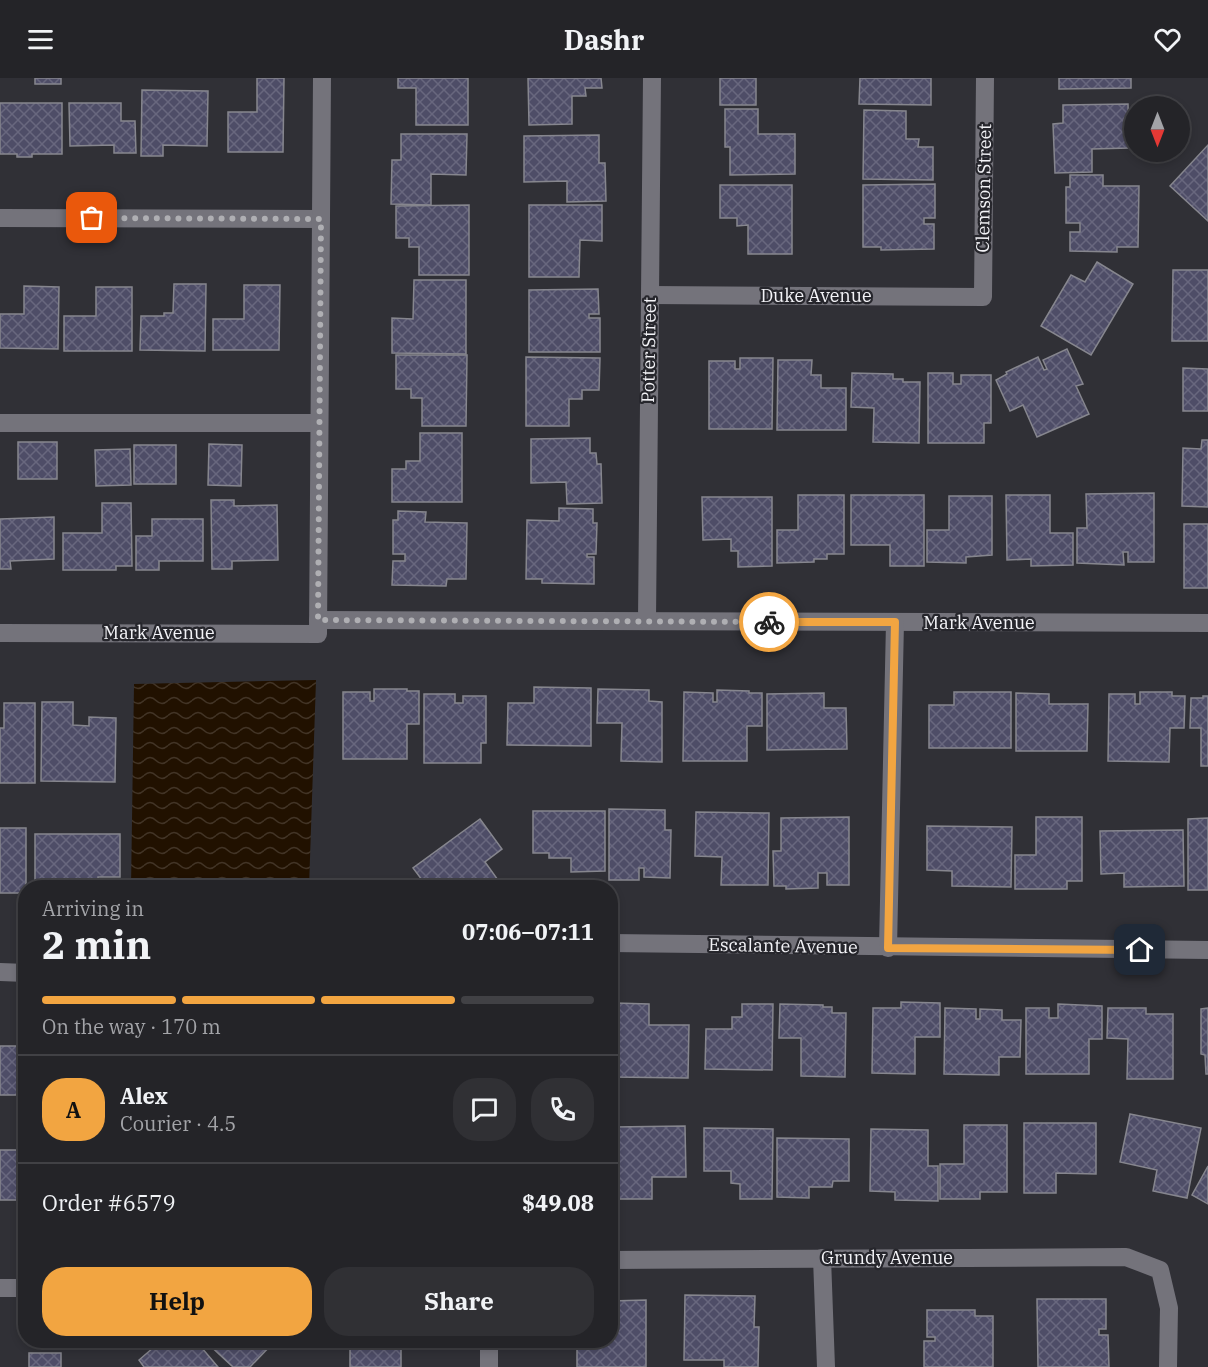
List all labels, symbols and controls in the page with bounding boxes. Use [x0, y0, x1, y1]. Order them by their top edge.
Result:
text: Dashr [564, 22, 644, 57]
icon: menu [24, 23, 57, 56]
icon: heart [1151, 23, 1184, 56]
north arrow [1124, 96, 1190, 162]
map controls [1124, 96, 1190, 162]
street label: Clemson Street [971, 123, 996, 253]
pin [66, 192, 117, 243]
icon: bag [75, 201, 108, 234]
street label: Duke Avenue [760, 284, 872, 307]
street label: Potter Street [636, 297, 661, 403]
courier [739, 592, 799, 652]
icon: bike [753, 606, 786, 639]
street label: Mark Avenue [923, 611, 1035, 634]
street label: Mark Avenue [103, 621, 215, 644]
text: Arriving in [42, 895, 144, 922]
text: 07:06–07:11 [462, 917, 594, 946]
text: 2 min [42, 919, 151, 970]
pin [1114, 924, 1165, 975]
street label: Escalante Avenue [708, 933, 858, 958]
icon: home [1123, 933, 1156, 966]
text: On the way · 170 m [42, 1013, 221, 1040]
button: chat [453, 1078, 516, 1141]
button: phone [531, 1078, 594, 1141]
text: Alex [120, 1081, 168, 1110]
text: A [66, 1095, 81, 1124]
text: Courier · 4.5 [120, 1110, 236, 1137]
text: Order #6579 [42, 1188, 176, 1217]
text: $49.08 [522, 1188, 594, 1217]
street label: Grundy Avenue [821, 1246, 953, 1269]
button: Help [42, 1267, 312, 1336]
button: Share [324, 1267, 594, 1336]

